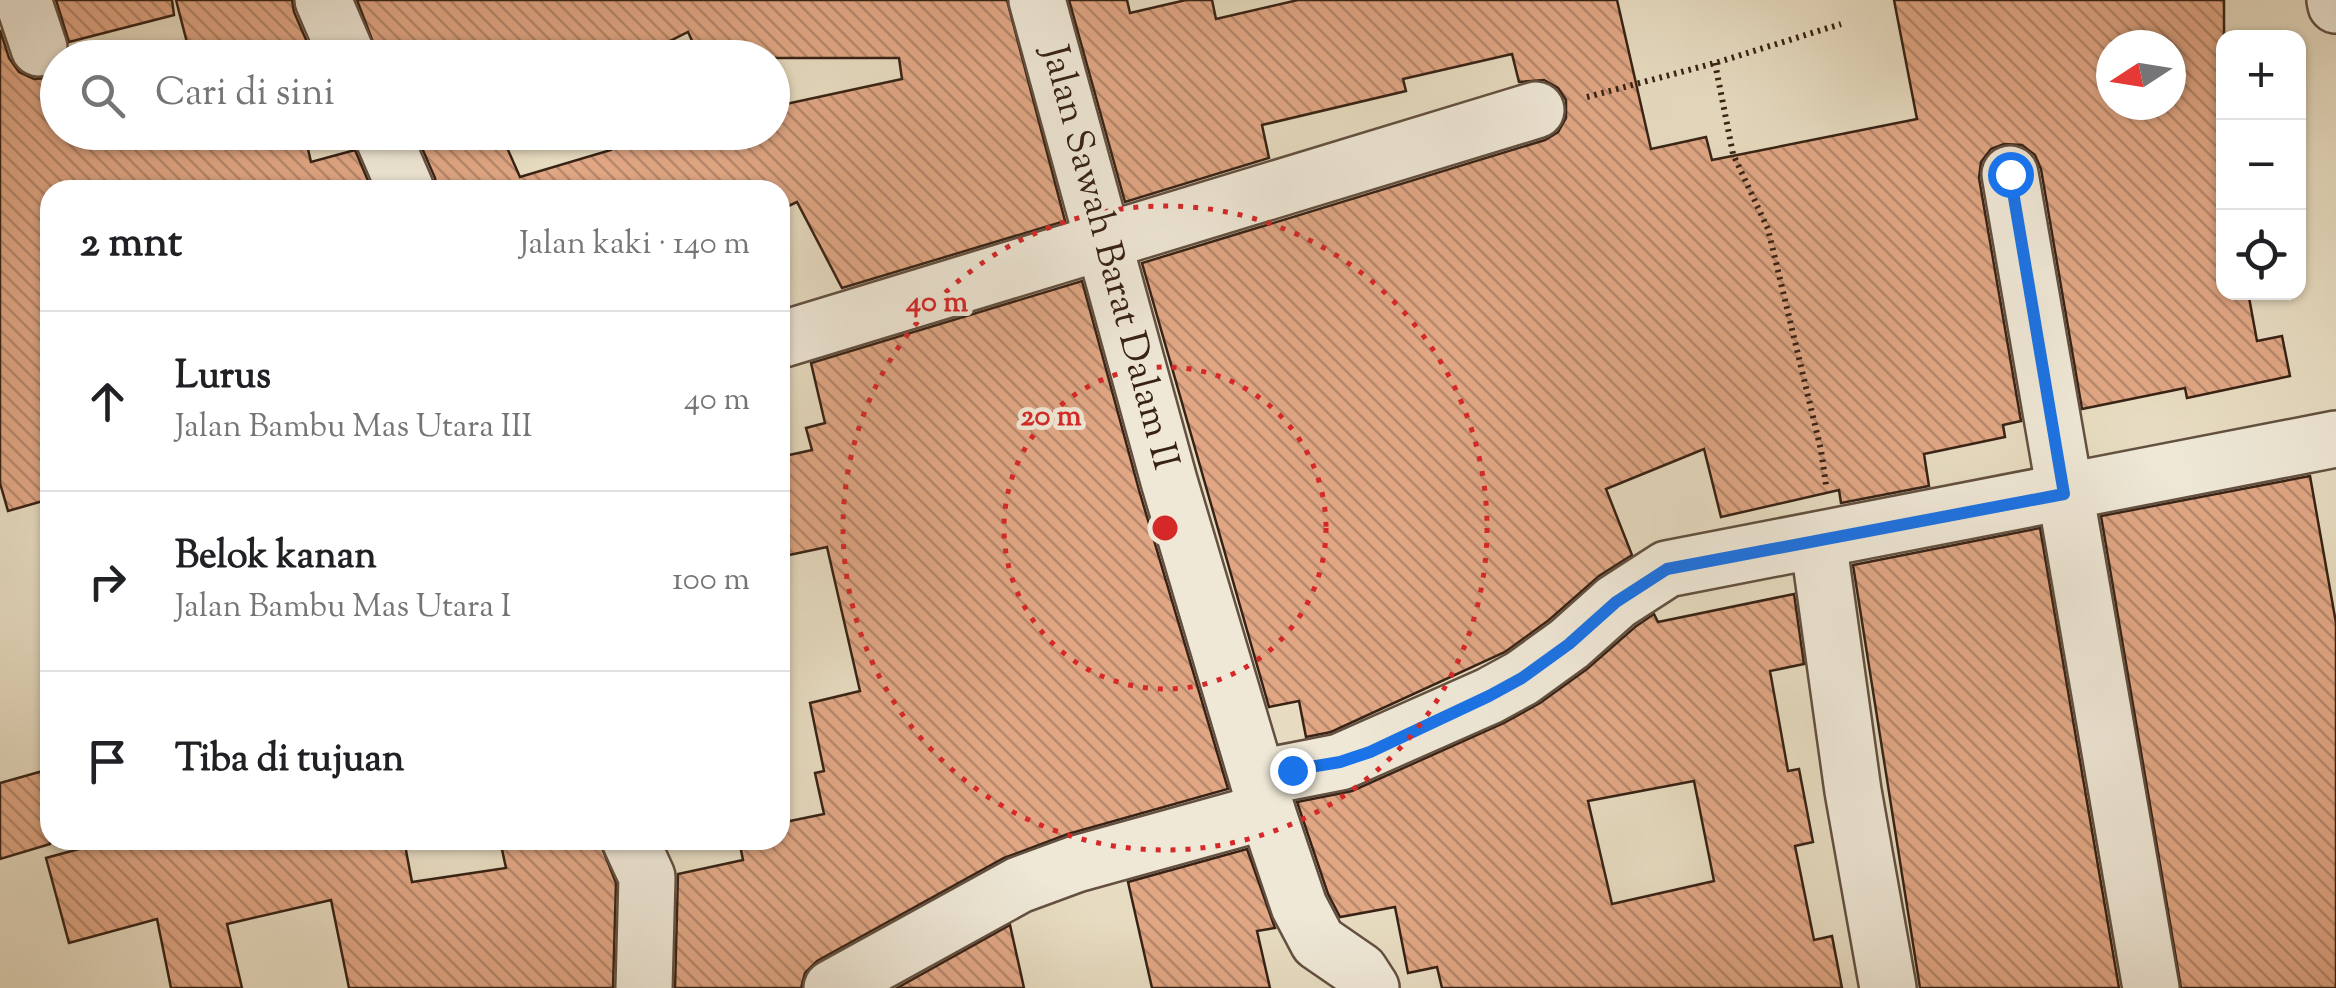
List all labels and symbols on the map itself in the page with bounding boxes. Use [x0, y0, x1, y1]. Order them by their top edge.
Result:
north arrow [2096, 30, 2186, 120]
street label: Jalan Sawah Barat Dalam II [1025, 38, 1191, 476]
route start [1988, 152, 2034, 198]
text: 40 m [905, 282, 968, 325]
text: 20 m [1020, 396, 1082, 439]
centre of rings [1147, 510, 1183, 546]
route end [1270, 748, 1316, 794]

